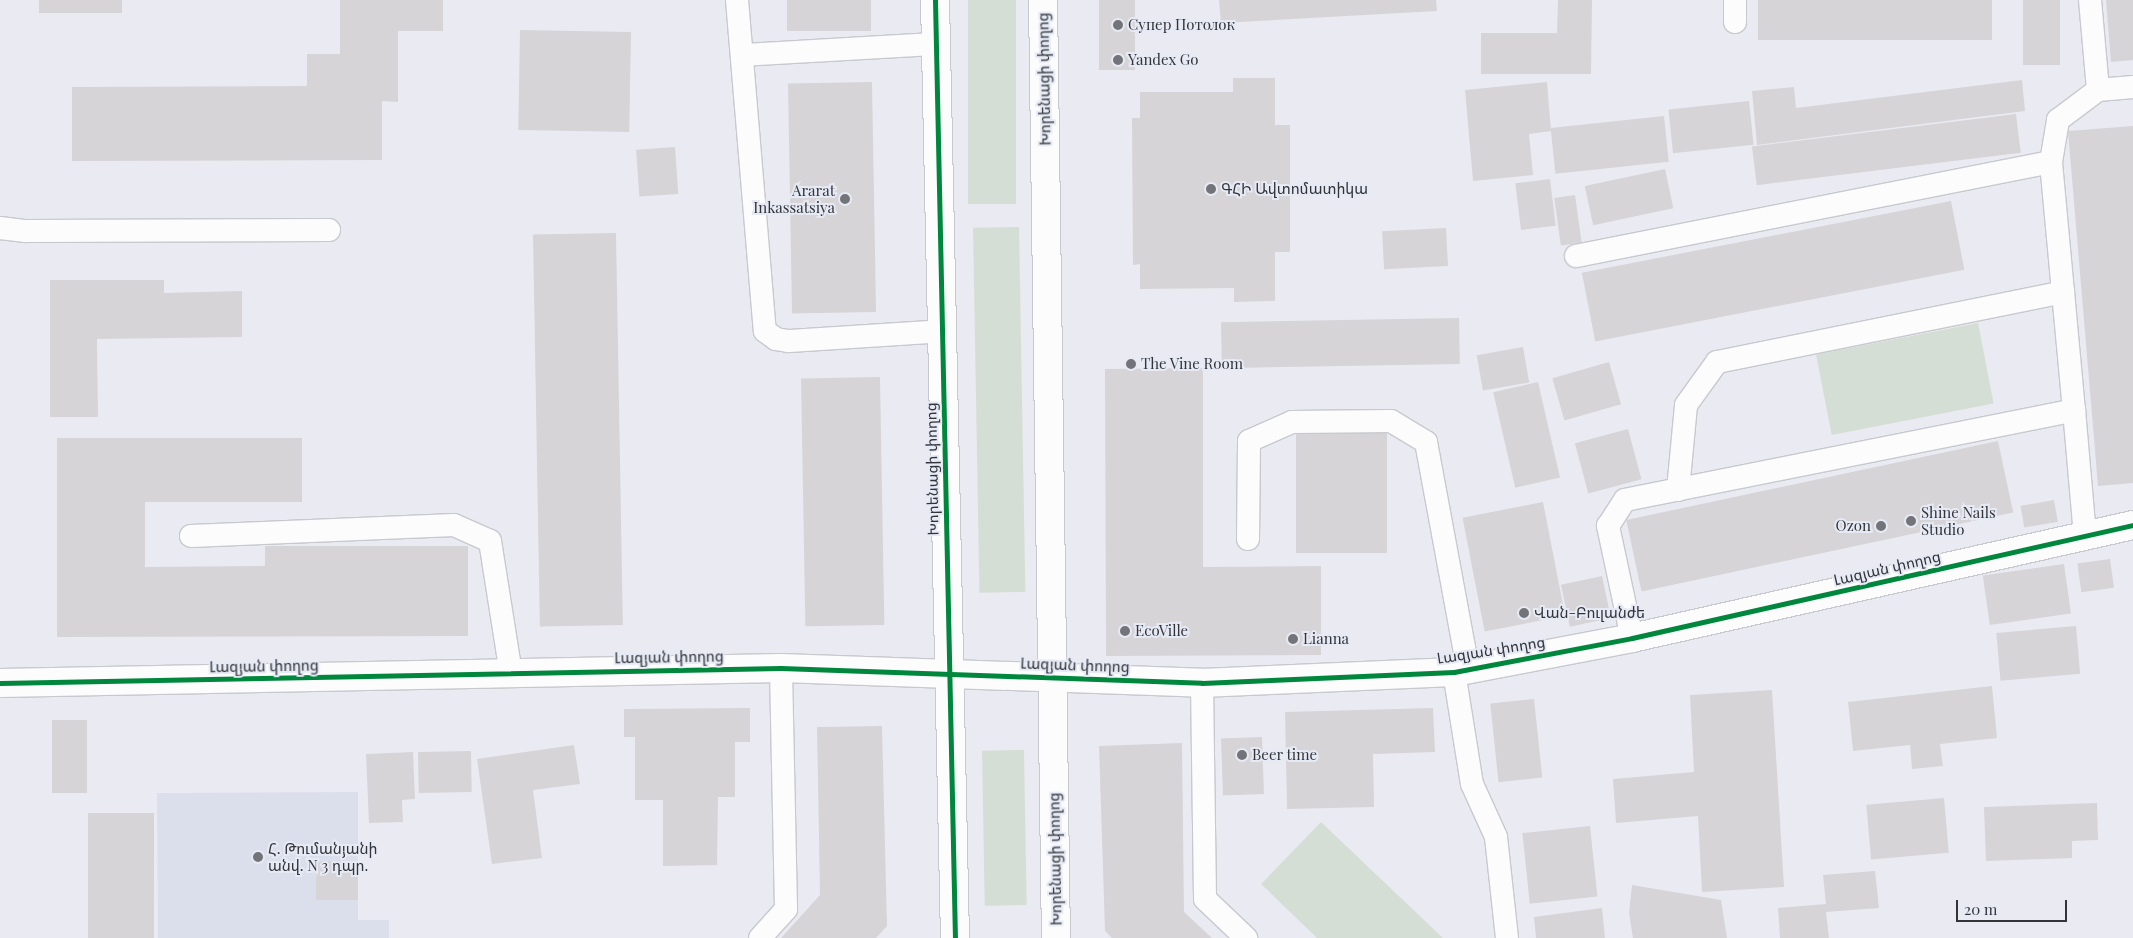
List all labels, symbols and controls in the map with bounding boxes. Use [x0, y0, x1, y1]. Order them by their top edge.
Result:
street label: Խորենացի փողոց [1034, 12, 1054, 146]
place label: Супер Потолок [1128, 16, 1235, 34]
marker: Супер Потолок [1112, 19, 1124, 31]
place label: Yandex Go [1128, 51, 1199, 69]
marker: Yandex Go [1112, 54, 1124, 66]
place label: ԳՀԻ Ավտոմատիկա [1221, 180, 1368, 198]
place label: Ararat Inkassatsiya [753, 181, 835, 216]
marker: ԳՀԻ Ավտոմատիկա [1205, 183, 1217, 195]
marker: Ararat Inkassatsiya [839, 193, 851, 205]
place label: The Vine Room [1141, 355, 1244, 373]
marker: The Vine Room [1125, 358, 1137, 370]
street label: Խորենացի փողոց [922, 402, 942, 536]
place label: Shine Nails Studio [1921, 503, 1996, 538]
marker: Shine Nails Studio [1905, 515, 1917, 527]
place label: Ozon [1836, 517, 1871, 535]
marker: Ozon [1875, 520, 1887, 532]
street label: Լազյան փողոց [1832, 547, 1942, 589]
place label: Վան-Բուլանժե [1534, 604, 1645, 622]
marker: Վան-Բուլանժե [1518, 607, 1530, 619]
place label: EcoVille [1135, 622, 1188, 640]
marker: EcoVille [1119, 625, 1131, 637]
place label: Lianna [1303, 630, 1349, 648]
marker: Lianna [1287, 633, 1299, 645]
street label: Լազյան փողոց [1436, 633, 1546, 667]
street label: Լազյան փողոց [614, 647, 724, 667]
street label: Լազյան փողոց [1020, 654, 1130, 676]
street label: Լազյան փողոց [209, 656, 319, 676]
place label: Beer time [1252, 746, 1318, 764]
marker: Beer time [1236, 749, 1248, 761]
street label: Խորենացի փողոց [1045, 792, 1065, 926]
place label: Հ. Թումանյանի անվ. N 3 դպր. [268, 839, 377, 874]
marker: Հ. Թումանյանի անվ. N 3 դպր. [252, 851, 264, 863]
scale bar [1958, 890, 2069, 922]
text: 20 m [1964, 899, 1997, 919]

